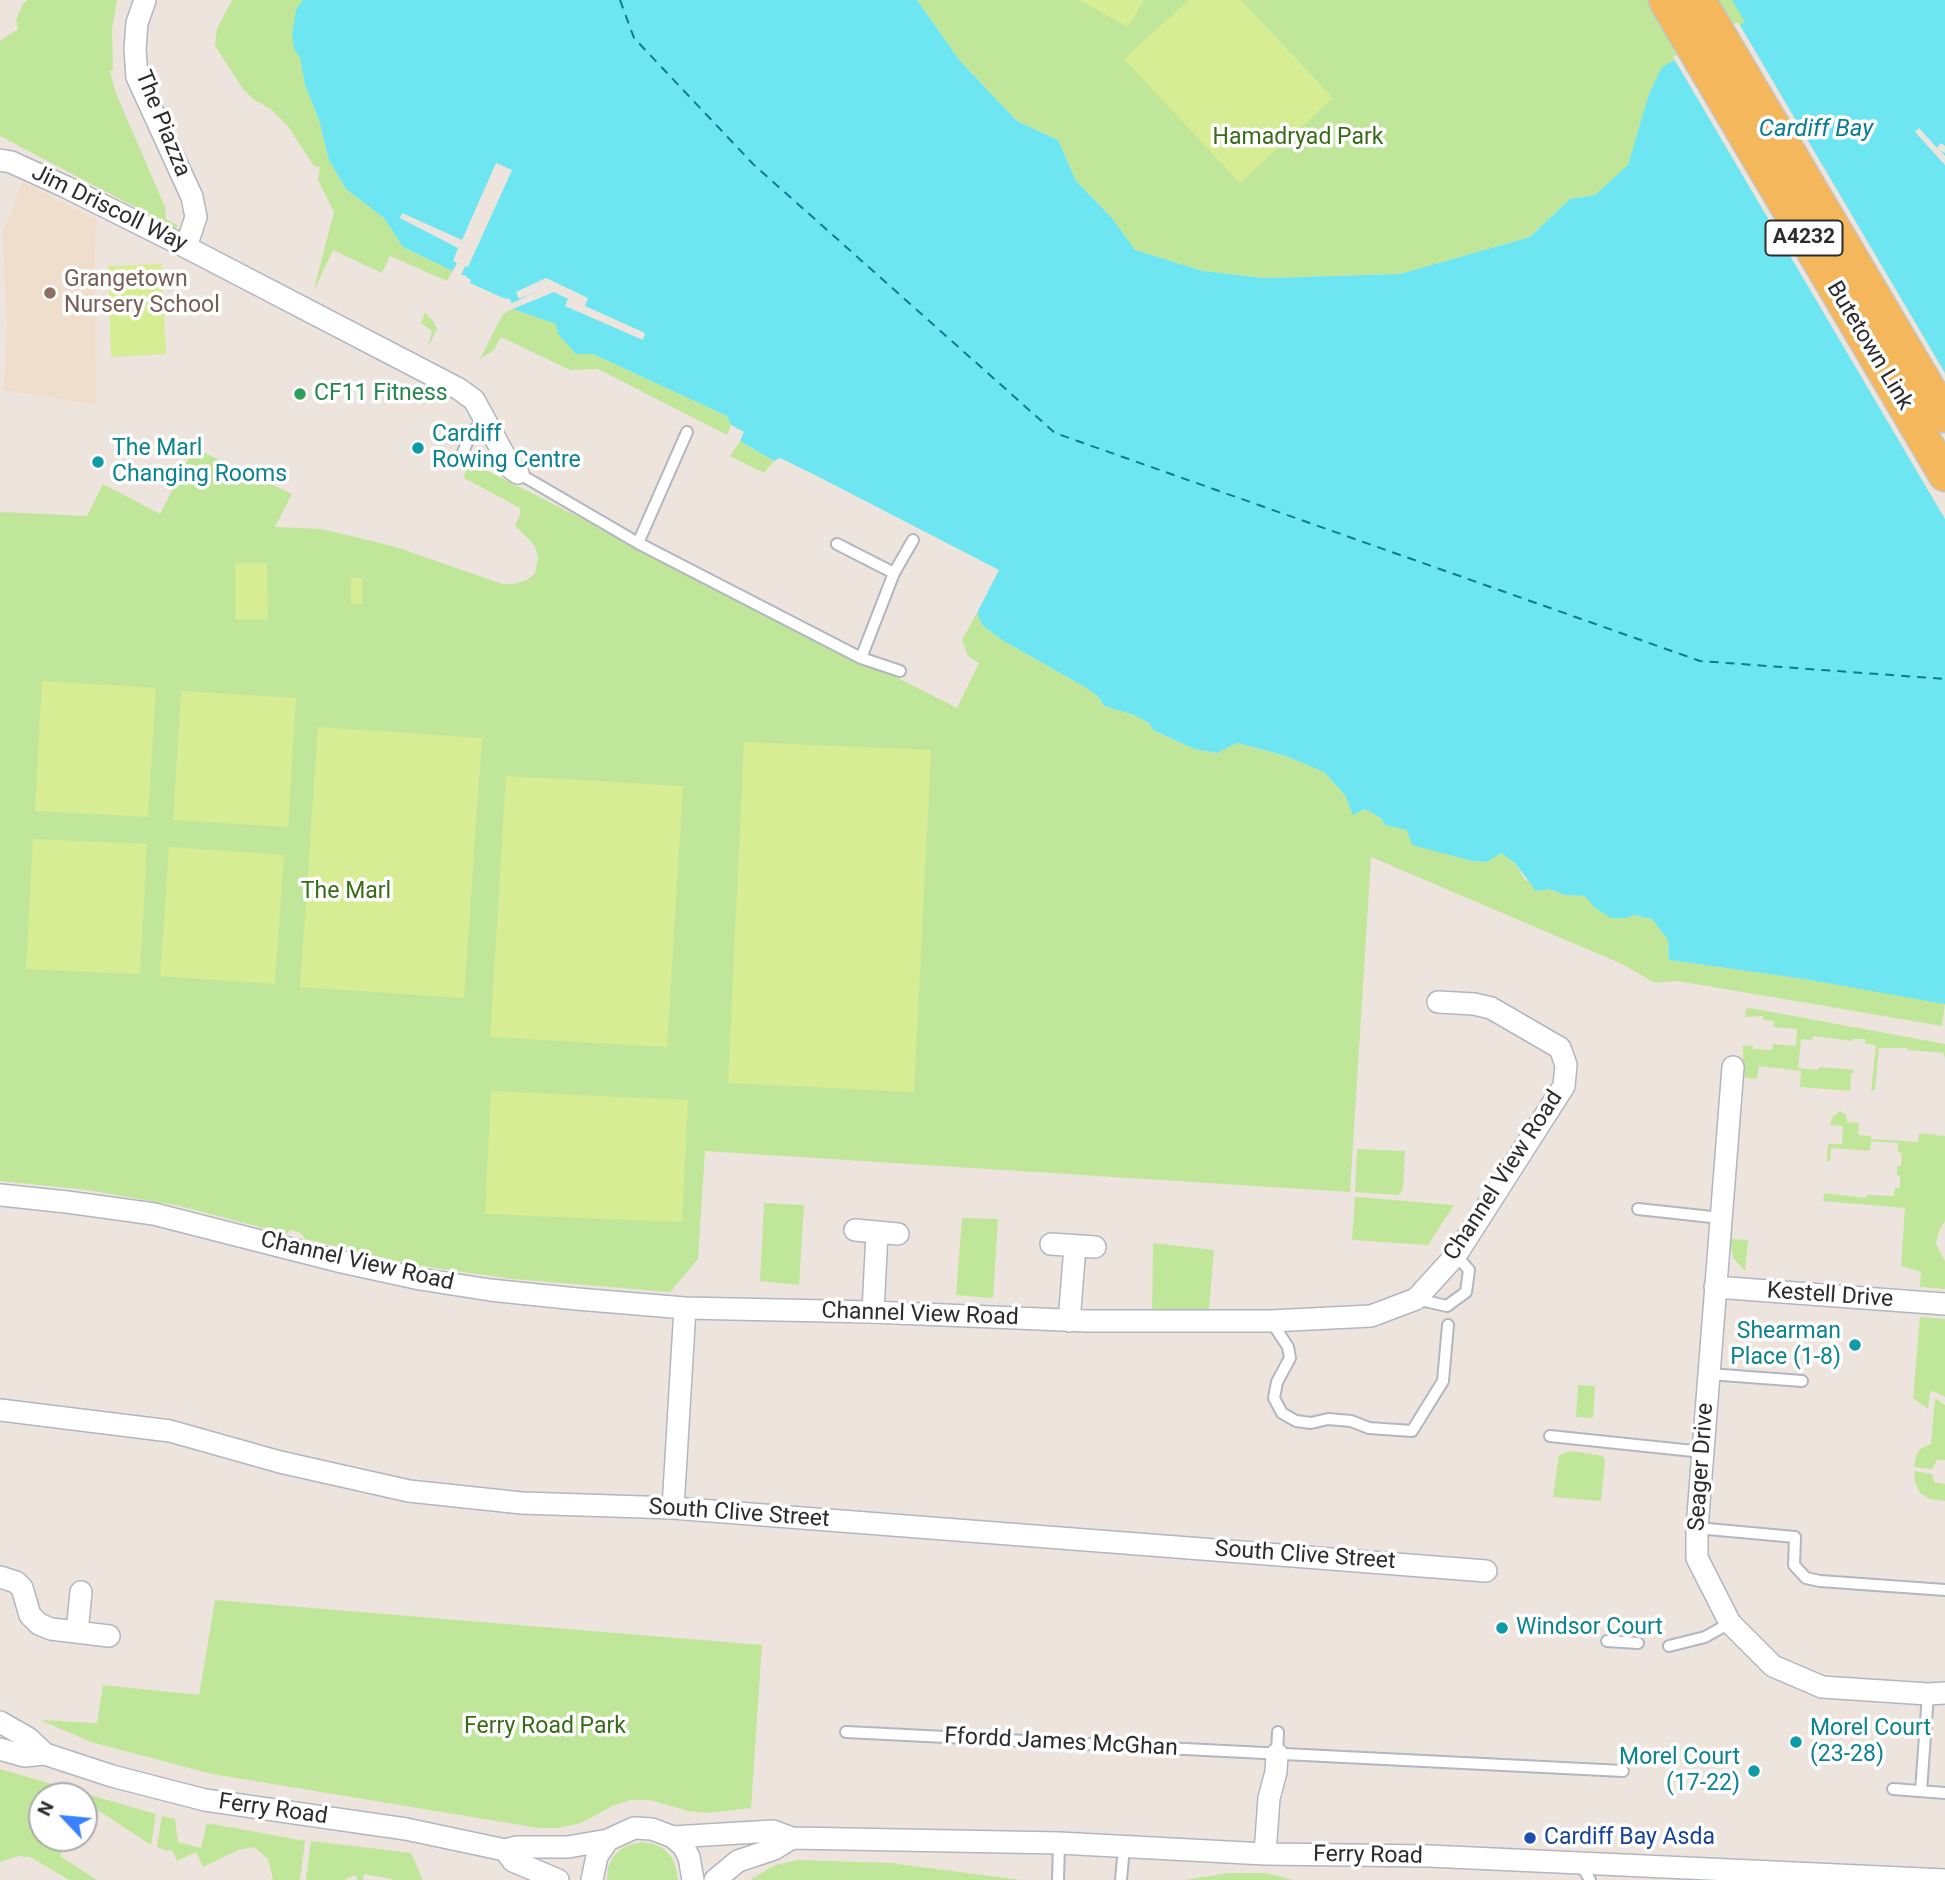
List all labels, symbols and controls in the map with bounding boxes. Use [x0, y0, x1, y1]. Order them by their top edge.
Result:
street label: The Piazza [128, 67, 196, 181]
water label: Cardiff Bay [1759, 116, 1873, 144]
park label: Hamadryad Park [1213, 124, 1383, 152]
street label: Jim Driscoll Way [27, 159, 191, 259]
road number: A4232 [1766, 220, 1842, 256]
place label: Grangetown Nursery School [64, 266, 220, 320]
street label: Butetown Link [1820, 277, 1918, 415]
marker: Grangetown Nursery School [42, 285, 58, 301]
place label: CF11 Fitness [314, 380, 448, 408]
marker: CF11 Fitness [292, 386, 308, 402]
place label: Cardiff Rowing Centre [432, 421, 581, 475]
place label: The Marl Changing Rooms [112, 435, 287, 489]
marker: Cardiff Rowing Centre [410, 440, 426, 456]
marker: The Marl Changing Rooms [90, 454, 106, 470]
park label: The Marl [301, 878, 391, 906]
street label: Channel View Road [1439, 1086, 1569, 1266]
street label: Channel View Road [258, 1226, 456, 1298]
street label: Kestell Drive [1766, 1278, 1894, 1314]
street label: Channel View Road [821, 1298, 1019, 1332]
place label: Shearman Place (1-8) [1730, 1318, 1841, 1372]
marker: Shearman Place (1-8) [1847, 1337, 1863, 1353]
street label: Seager Drive [1684, 1402, 1720, 1532]
street label: South Clive Street [648, 1494, 830, 1534]
street label: South Clive Street [1214, 1536, 1396, 1576]
place label: Windsor Court [1516, 1614, 1663, 1642]
marker: Windsor Court [1494, 1620, 1510, 1636]
park label: Ferry Road Park [464, 1713, 626, 1741]
place label: Morel Court (23-28) [1810, 1715, 1931, 1769]
street label: Ffordd James McGhan [944, 1723, 1178, 1763]
marker: Morel Court (23-28) [1788, 1734, 1804, 1750]
place label: Morel Court (17-22) [1619, 1744, 1740, 1798]
marker: Morel Court (17-22) [1746, 1763, 1762, 1779]
north arrow [28, 1782, 98, 1852]
street label: Ferry Road [217, 1789, 329, 1831]
text: N [32, 1797, 59, 1820]
place label: Cardiff Bay Asda [1544, 1824, 1715, 1852]
marker: Cardiff Bay Asda [1522, 1830, 1538, 1846]
street label: Ferry Road [1313, 1841, 1423, 1871]

